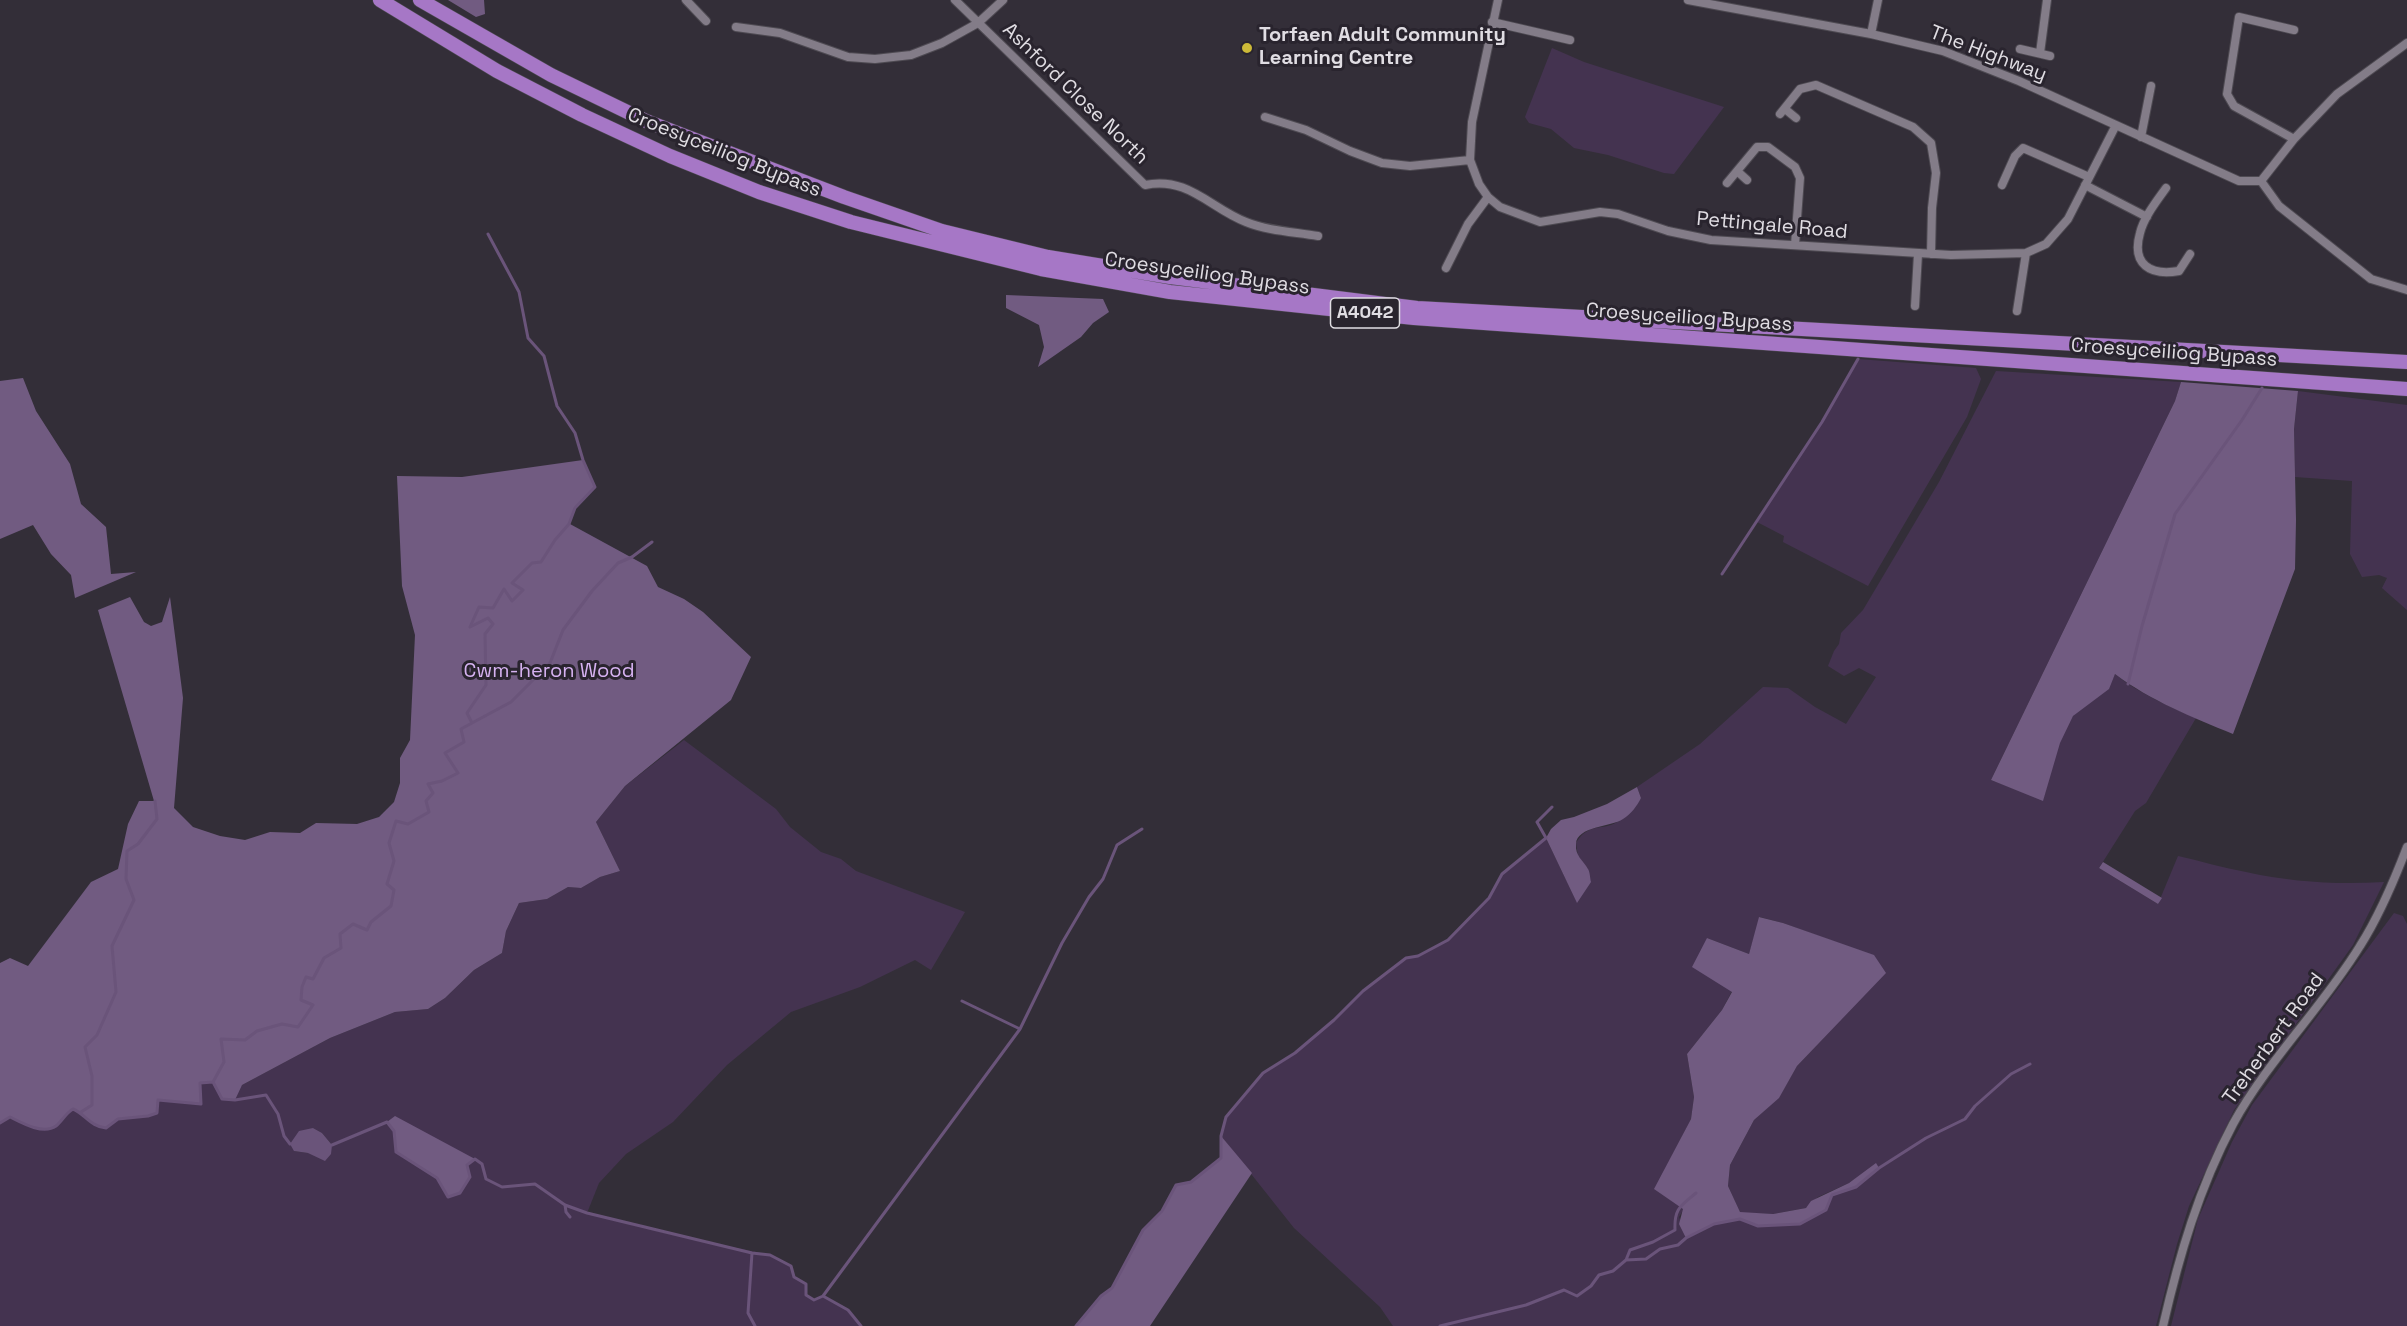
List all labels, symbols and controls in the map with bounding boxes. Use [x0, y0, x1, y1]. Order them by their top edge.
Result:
street label: Ashford Close North [997, 18, 1153, 170]
street label: The Highway [1926, 21, 2050, 87]
place label: Torfaen Adult Community Learning Centre [1259, 24, 1506, 71]
marker: Torfaen Adult Community Learning Centre [1240, 41, 1254, 55]
street label: Croesyceiliog Bypass [624, 103, 824, 203]
street label: Pettingale Road [1695, 207, 1849, 245]
street label: Croesyceiliog Bypass [1103, 248, 1311, 300]
road number: A4042 [1330, 298, 1400, 328]
street label: Croesyceiliog Bypass [1585, 299, 1793, 337]
street label: Croesyceiliog Bypass [2070, 334, 2278, 372]
park label: Cwm-heron Wood [463, 660, 635, 684]
street label: Treherbert Road [2218, 969, 2330, 1109]

